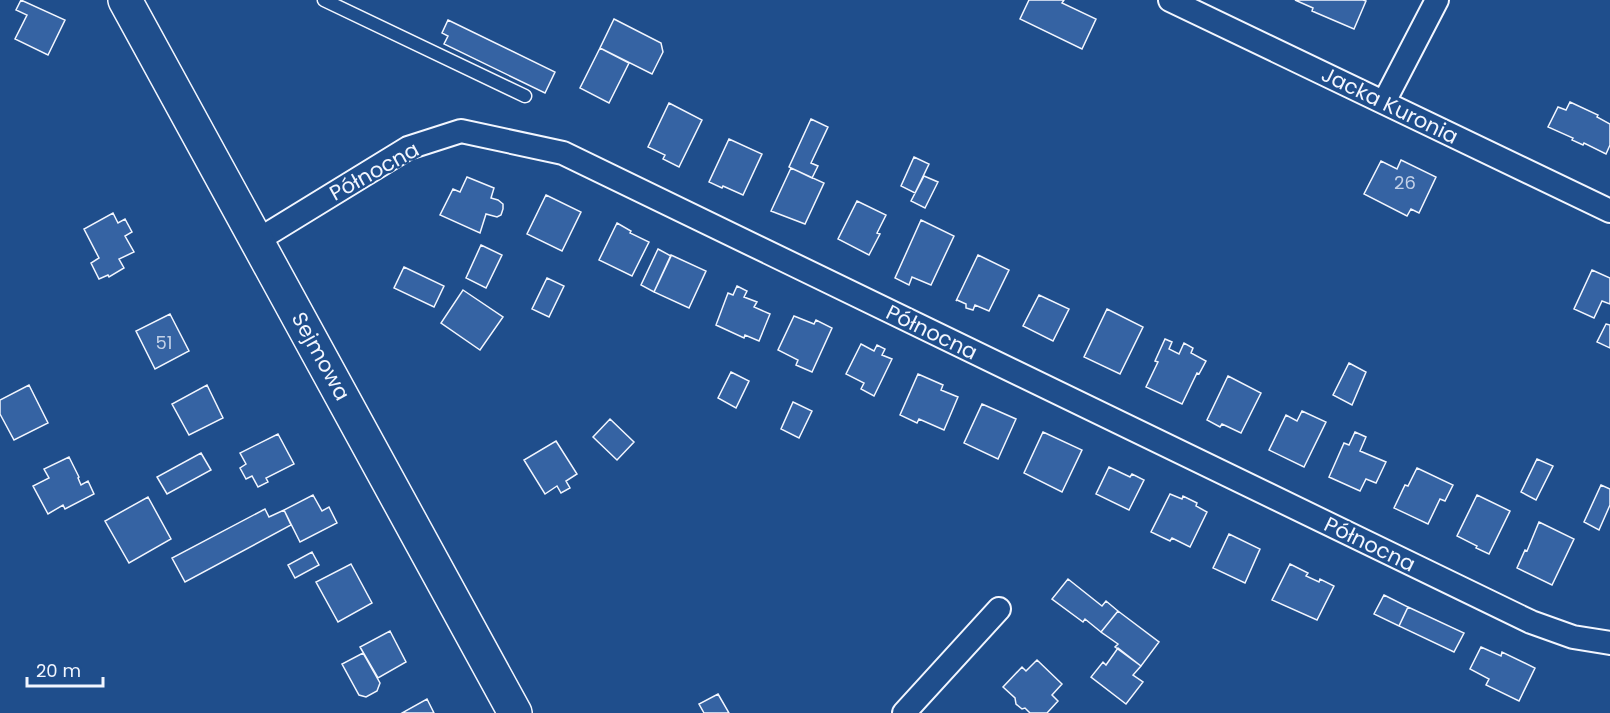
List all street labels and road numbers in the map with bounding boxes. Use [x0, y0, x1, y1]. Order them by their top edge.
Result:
street label: Jacka Kuronia [1317, 59, 1463, 151]
street label: Północna [324, 135, 424, 207]
street label: Północna [882, 297, 982, 367]
street label: Sejmowa [285, 307, 357, 405]
street label: Północna [1320, 509, 1420, 579]

